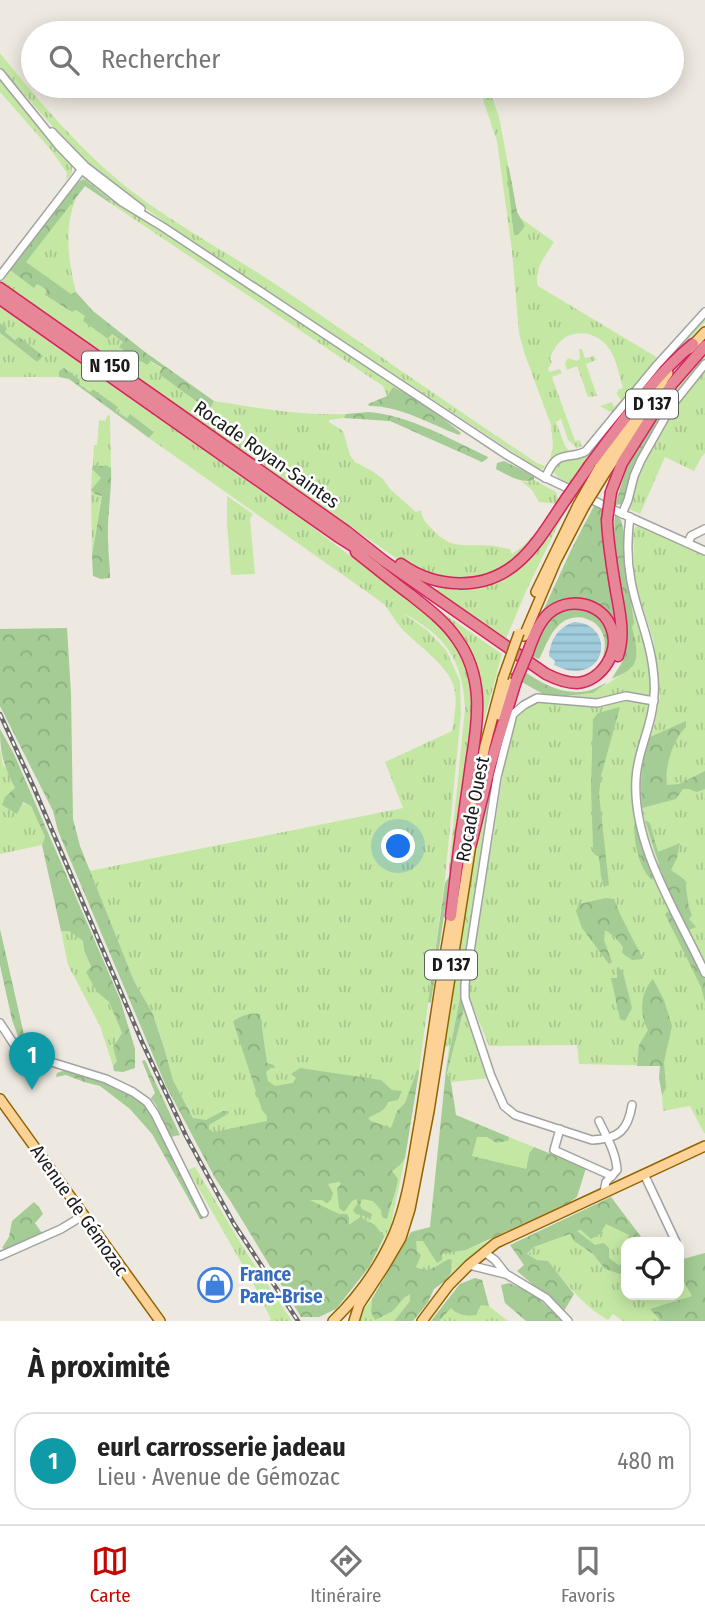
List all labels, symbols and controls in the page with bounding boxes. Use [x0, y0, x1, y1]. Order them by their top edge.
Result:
search box [21, 21, 684, 98]
icon: search [45, 41, 83, 79]
text: Rechercher [101, 44, 220, 75]
road number: N 150 [82, 352, 138, 380]
road number: D 137 [626, 390, 678, 418]
street label: Rocade Royan-Saintes [190, 396, 344, 513]
street label: Rocade Ouest [451, 754, 494, 864]
your location [381, 829, 415, 863]
road number: D 137 [425, 950, 477, 980]
pin: 1 [9, 1032, 55, 1090]
street label: Avenue de Gémozac [26, 1140, 133, 1280]
map controls [621, 1237, 684, 1300]
button: locate [621, 1237, 684, 1300]
place label: France Pare-Brise [240, 1263, 323, 1308]
shop icon: France Pare-Brise [196, 1266, 234, 1304]
text: À proximité [28, 1349, 170, 1385]
text: eurl carrosserie jadeau [97, 1432, 346, 1463]
text: 1 [48, 1447, 58, 1475]
text: 480 m [617, 1447, 675, 1475]
text: Lieu · Avenue de Gémozac [97, 1463, 340, 1491]
tab: Carte [90, 1542, 131, 1607]
tab: Itinéraire [310, 1542, 381, 1607]
tab: Favoris [561, 1542, 615, 1607]

